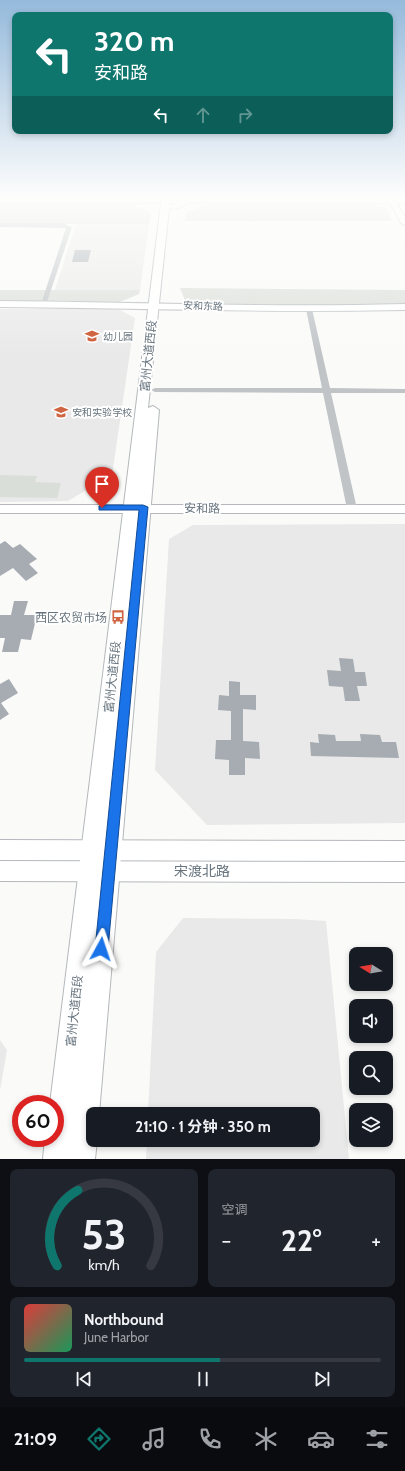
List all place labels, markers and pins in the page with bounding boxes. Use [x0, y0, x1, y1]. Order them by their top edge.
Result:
school or university icon: 幼儿园 [84, 328, 100, 344]
place label: 幼儿园 [103, 330, 133, 343]
school or university icon: 安和实验学校 [53, 404, 69, 420]
place label: 安和实验学校 [72, 406, 132, 419]
pin [85, 467, 119, 508]
bus stop icon: 西区农贸市场 [110, 609, 126, 625]
place label: 西区农贸市场 [35, 610, 107, 625]

